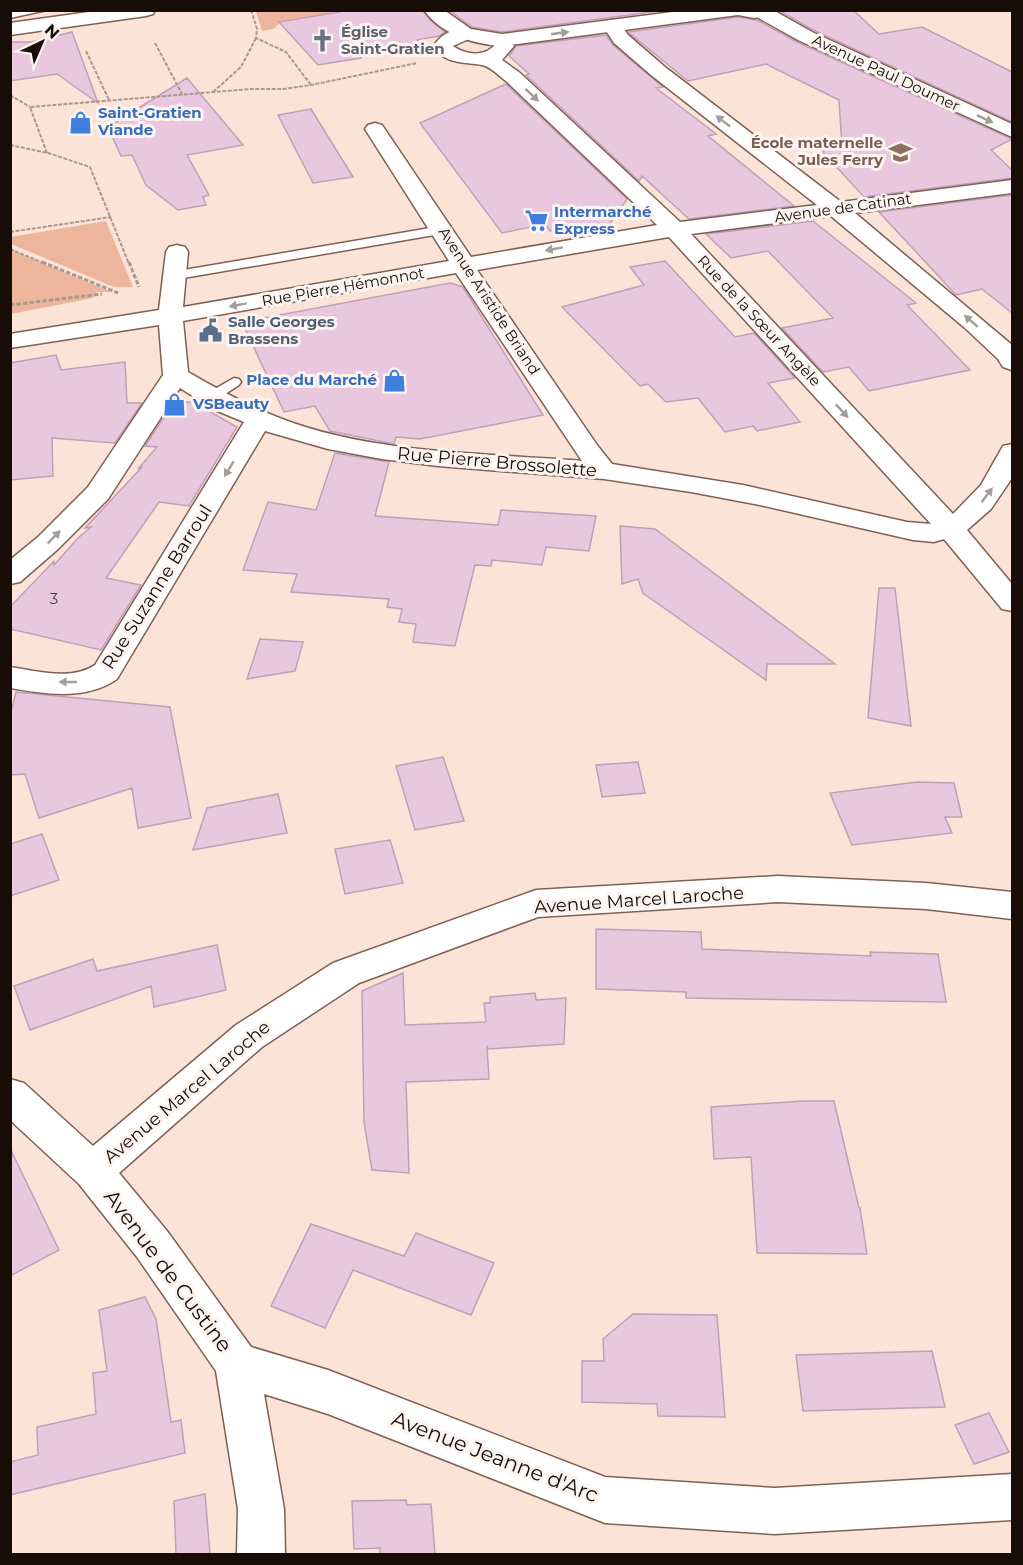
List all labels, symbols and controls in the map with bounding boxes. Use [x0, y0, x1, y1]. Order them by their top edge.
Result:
north arrow [12, 12, 72, 72]
text: N [41, 20, 63, 43]
place label: Église Saint-Gratien [341, 22, 445, 58]
church icon: Église Saint-Gratien [310, 28, 336, 54]
one-way arrow [551, 29, 570, 38]
street label: Avenue Paul Doumer [809, 30, 963, 115]
one-way arrow [525, 88, 539, 102]
place label: Saint-Gratien Viande [97, 103, 202, 139]
shop icon: Saint-Gratien Viande [67, 109, 93, 135]
one-way arrow [977, 114, 994, 123]
one-way arrow [715, 115, 731, 127]
place label: École maternelle Jules Ferry [751, 133, 884, 169]
school or university icon: École maternelle Jules Ferry [888, 139, 914, 165]
street label: Avenue de Catinat [773, 188, 913, 227]
place label: Intermarché Express [554, 202, 651, 238]
supermarket icon: Intermarché Express [523, 208, 549, 234]
street label: Avenue Aristide Briand [435, 223, 544, 378]
one-way arrow [544, 245, 563, 254]
street label: Rue de la Sœur Angèle [694, 251, 825, 390]
street label: Rue Pierre Hémonnot [260, 263, 426, 310]
one-way arrow [228, 300, 247, 309]
place label: Salle Georges Brassens [228, 312, 335, 348]
one-way arrow [964, 315, 979, 328]
public building icon: Salle Georges Brassens [197, 318, 223, 344]
shop icon: Place du Marché [382, 367, 408, 393]
place label: Place du Marché [246, 370, 377, 389]
shop icon: VSBeauty [162, 391, 188, 417]
place label: VSBeauty [192, 394, 270, 413]
one-way arrow [835, 403, 848, 418]
street label: Rue Pierre Brossolette [396, 442, 598, 482]
one-way arrow [224, 461, 235, 477]
one-way arrow [981, 487, 993, 503]
street label: Rue Suzanne Barroul [97, 501, 217, 673]
one-way arrow [47, 530, 61, 544]
house number: 3 [50, 589, 58, 608]
one-way arrow [58, 677, 77, 687]
street label: Avenue Marcel Laroche [533, 882, 745, 918]
street label: Avenue Marcel Laroche [99, 1016, 275, 1168]
street label: Avenue de Custine [99, 1184, 238, 1357]
street label: Avenue Jeanne d'Arc [388, 1406, 602, 1507]

